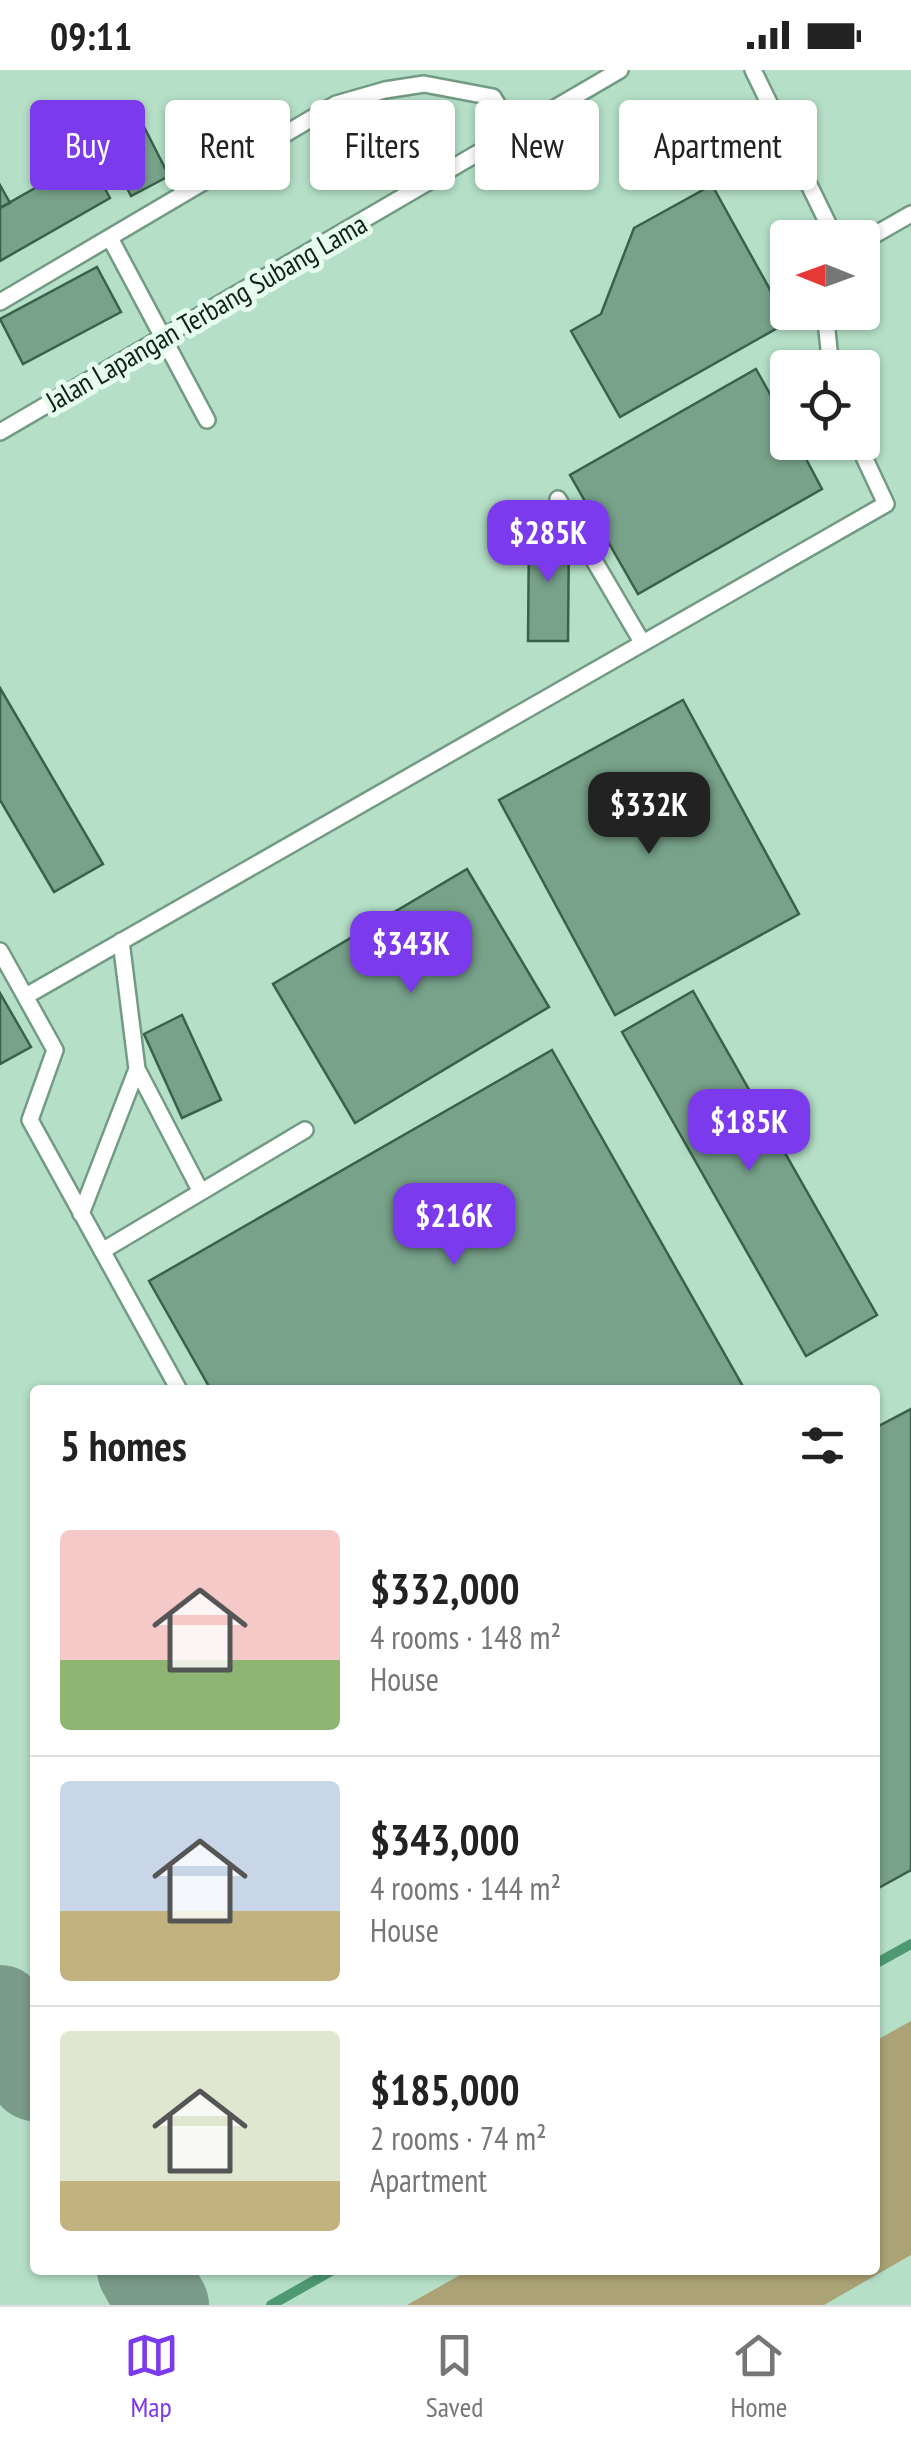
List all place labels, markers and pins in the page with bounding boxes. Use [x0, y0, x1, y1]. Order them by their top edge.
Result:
pin: $285K [478, 500, 618, 585]
pin: $332K [579, 772, 719, 857]
pin: $343K [341, 911, 481, 996]
pin: $185K [679, 1089, 819, 1174]
pin: $216K [384, 1183, 524, 1268]

